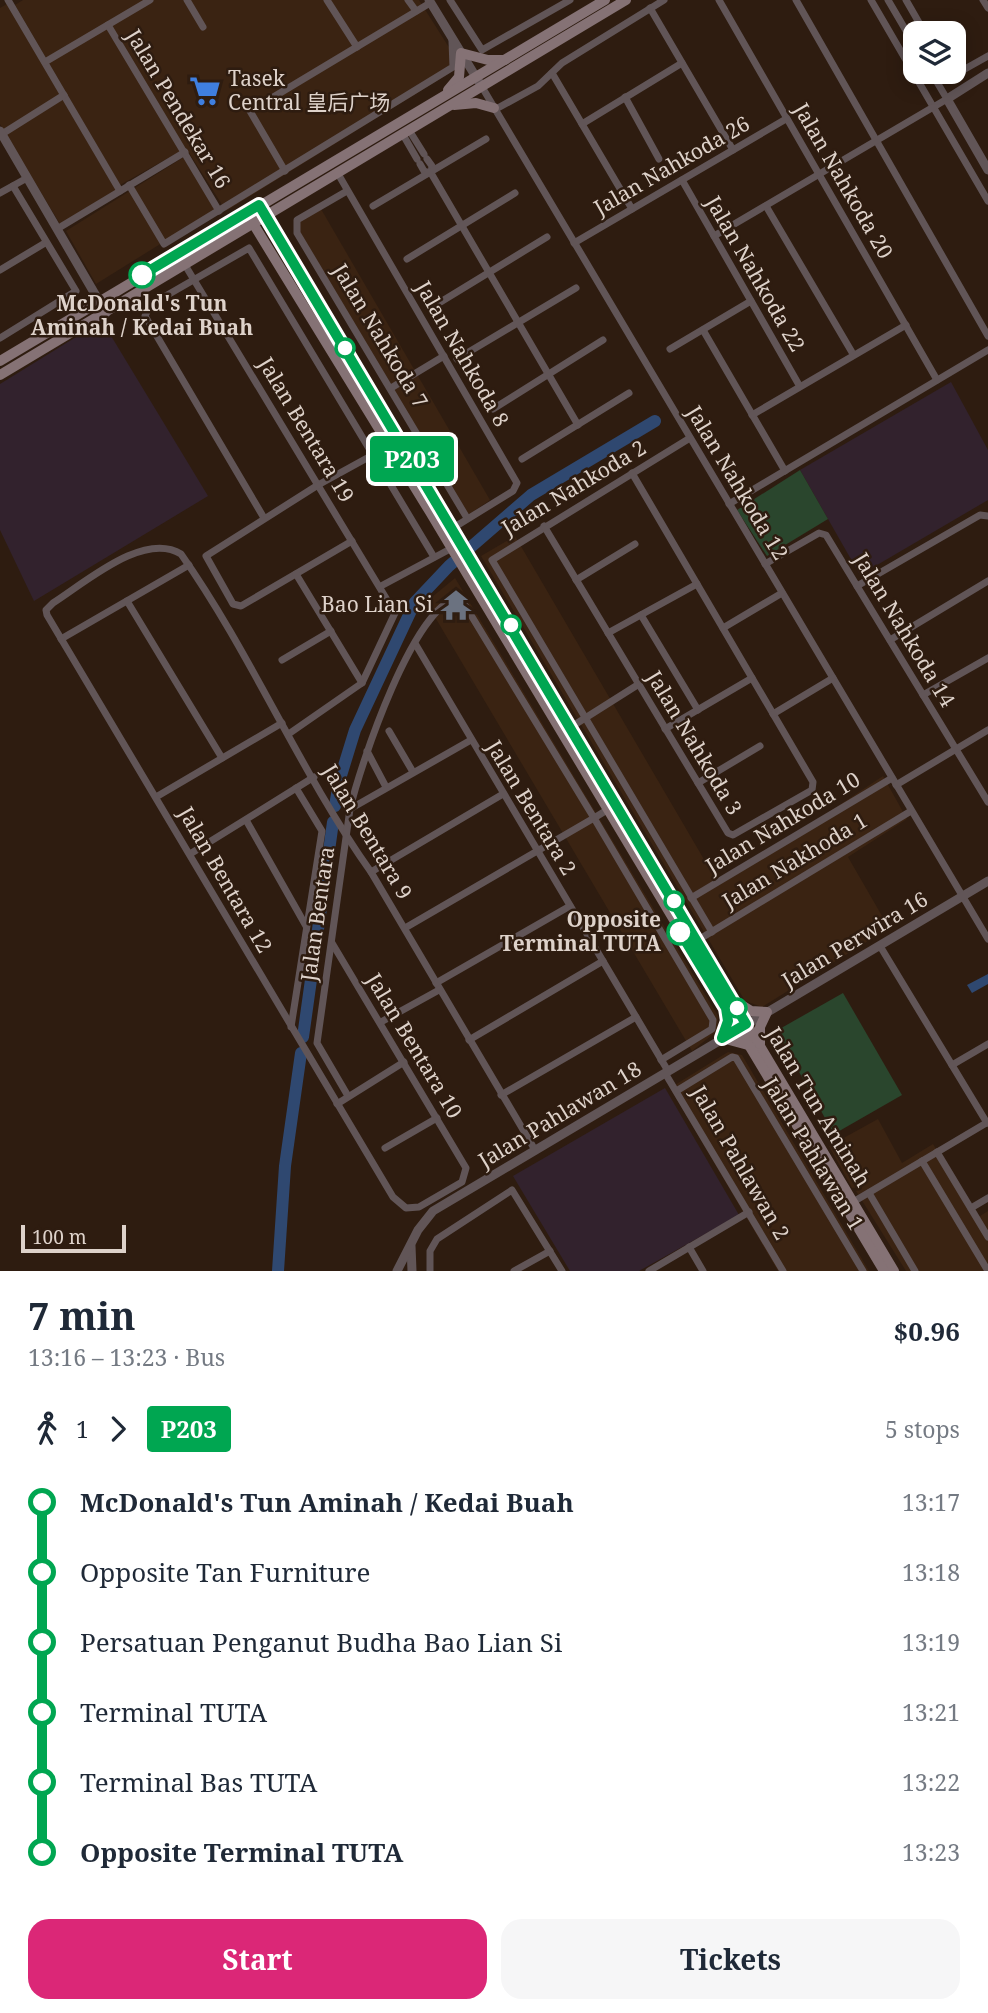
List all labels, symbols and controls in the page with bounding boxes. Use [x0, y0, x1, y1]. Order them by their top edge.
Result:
map controls [903, 21, 966, 84]
button: layers [903, 21, 966, 84]
street label: Jalan Pendekar 16 [120, 23, 238, 193]
place label: Tasek Central 皇后广场 [228, 64, 390, 116]
supermarket icon: Tasek Central 皇后广场 [188, 74, 222, 108]
street label: Jalan Nahkoda 20 [787, 97, 900, 263]
street label: Jalan Nahkoda 26 [588, 109, 754, 222]
street label: Jalan Nahkoda 22 [699, 190, 812, 356]
street label: Jalan Nahkoda 7 [326, 257, 435, 413]
marker: McDonald's Tun Aminah / Kedai Buah [129, 262, 155, 288]
street label: Jalan Nahkoda 8 [409, 275, 516, 431]
place label: McDonald's Tun Aminah / Kedai Buah [31, 289, 253, 341]
unlabelled marker [335, 338, 355, 358]
street label: Jalan Bentara 19 [252, 351, 361, 507]
street label: Jalan Nahkoda 12 [680, 399, 795, 565]
street label: Jalan Nahkoda 2 [495, 433, 651, 542]
line badge: P203 [363, 436, 461, 482]
text: P203 [384, 442, 440, 475]
street label: Jalan Nahkoda 14 [847, 546, 962, 712]
temple icon: Bao Lian Si [439, 588, 473, 622]
place label: Bao Lian Si [321, 590, 433, 618]
unlabelled marker [501, 615, 521, 635]
street label: Jalan Nahkoda 3 [640, 664, 749, 820]
street label: Jalan Bentara 2 [480, 734, 583, 880]
street label: Jalan Bentara 9 [316, 758, 419, 904]
street label: Jalan Nahkoda 10 [699, 765, 865, 880]
street label: Jalan Bentara 12 [172, 800, 279, 958]
street label: Jalan Nakhoda 1 [716, 806, 872, 915]
street label: Jalan Bentara [294, 845, 340, 984]
street label: Jalan Perwira 16 [775, 885, 933, 994]
unlabelled marker [664, 891, 684, 911]
place label: Opposite Terminal TUTA [500, 905, 661, 957]
marker: Opposite Terminal TUTA [667, 919, 693, 945]
street label: Jalan Bentara 10 [360, 967, 469, 1123]
unlabelled marker [727, 998, 747, 1018]
street label: Jalan Tun Aminah [759, 1020, 878, 1192]
street label: Jalan Pahlawan 18 [472, 1054, 646, 1174]
street label: Jalan Pahlawan 1 [757, 1071, 871, 1235]
street label: Jalan Pahlawan 2 [685, 1079, 796, 1245]
scale bar [21, 1222, 126, 1254]
text: 100 m [32, 1224, 87, 1250]
text: 7 min [28, 1289, 136, 1341]
text: $0.96 [894, 1313, 960, 1349]
text: 13:16 – 13:23 · Bus [28, 1341, 225, 1373]
icon: walk [28, 1410, 66, 1448]
icon: forward [99, 1410, 137, 1448]
text: P203 [161, 1412, 217, 1445]
text: 1 [76, 1413, 89, 1445]
text: 5 stops [885, 1413, 960, 1445]
text: McDonald's Tun Aminah / Kedai Buah [80, 1484, 574, 1520]
text: 13:17 [902, 1486, 960, 1518]
text: Opposite Tan Furniture [80, 1554, 370, 1590]
text: 13:18 [902, 1556, 960, 1588]
text: Persatuan Penganut Budha Bao Lian Si [80, 1624, 562, 1660]
text: 13:19 [902, 1626, 960, 1658]
text: Terminal TUTA [80, 1694, 267, 1730]
text: 13:21 [902, 1696, 960, 1728]
text: Terminal Bas TUTA [80, 1764, 317, 1800]
text: 13:22 [902, 1766, 960, 1798]
text: Opposite Terminal TUTA [80, 1834, 403, 1870]
text: 13:23 [902, 1836, 960, 1868]
button: Start [28, 1919, 487, 1999]
button: Tickets [501, 1919, 960, 1999]

